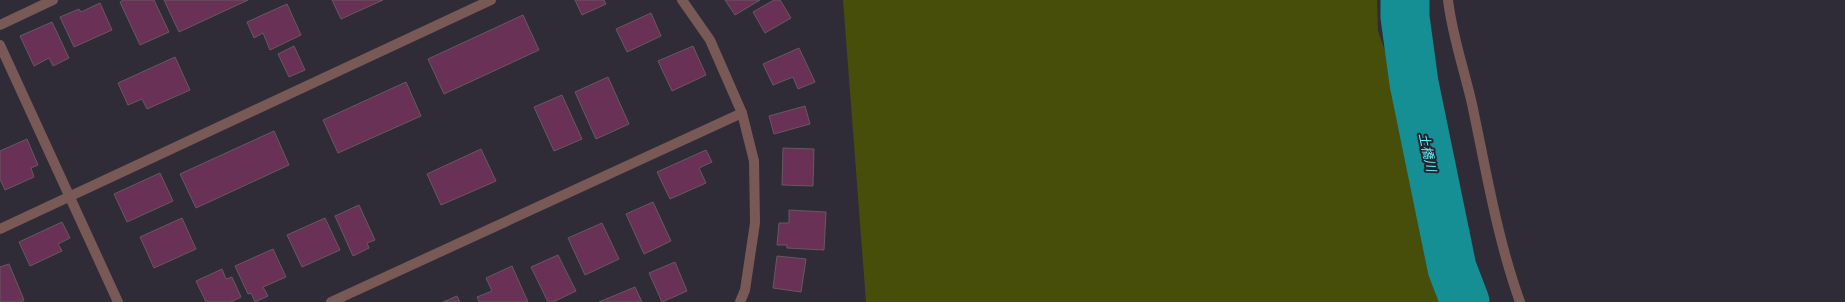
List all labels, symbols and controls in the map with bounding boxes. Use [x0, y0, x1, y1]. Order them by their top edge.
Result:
water label: 土橋川 [1416, 131, 1439, 175]

